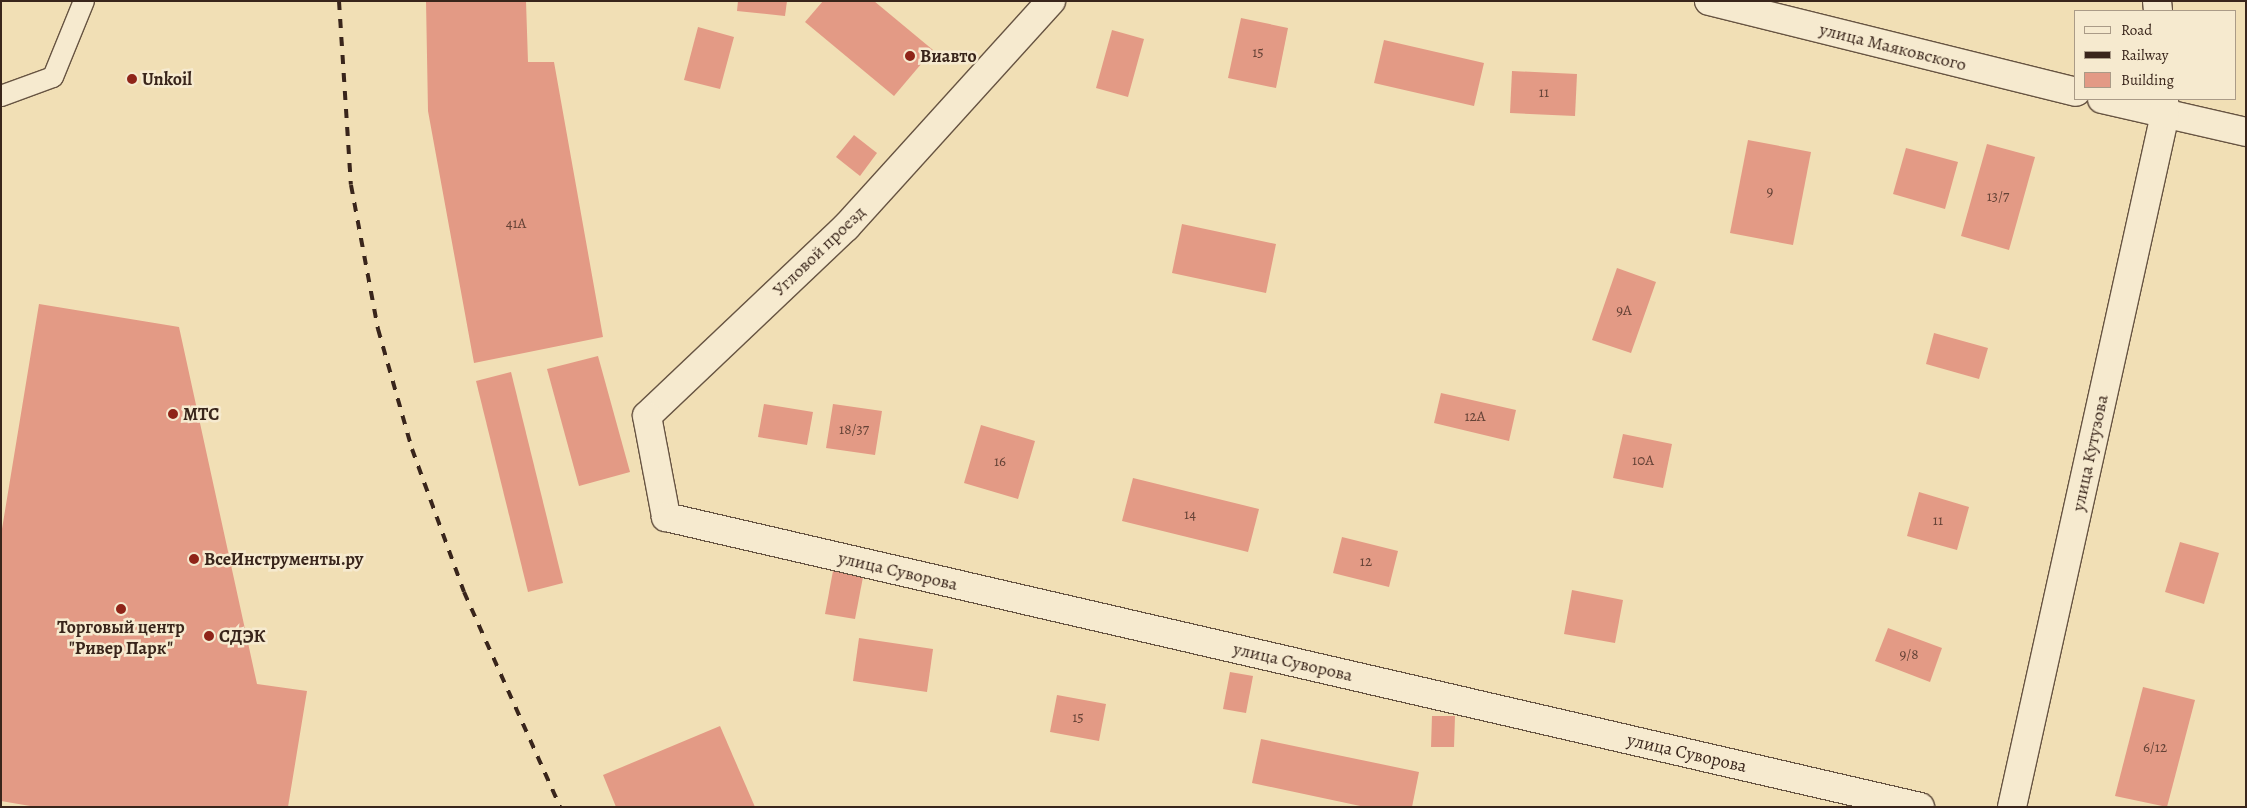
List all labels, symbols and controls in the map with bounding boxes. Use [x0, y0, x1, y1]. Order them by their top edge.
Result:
legend [2074, 10, 2237, 100]
street label: улица Маяковского [1817, 18, 1969, 76]
text: Road [2121, 20, 2152, 40]
house number: 15 [1252, 44, 1264, 62]
place label: Виавто [920, 45, 977, 67]
text: Railway [2121, 45, 2168, 65]
marker: Виавто [904, 50, 916, 62]
place label: Unkoil [142, 68, 192, 90]
text: Building [2121, 70, 2174, 90]
marker: Unkoil [126, 73, 138, 85]
house number: 11 [1539, 84, 1549, 102]
house number: 9 [1767, 183, 1773, 201]
house number: 13/7 [1987, 188, 2009, 206]
street label: Угловой проезд [768, 201, 870, 301]
house number: 41А [506, 215, 526, 233]
house number: 9А [1616, 302, 1632, 320]
street label: улица Кутузова [2067, 393, 2113, 513]
place label: МТС [183, 403, 219, 425]
marker: МТС [167, 408, 179, 420]
house number: 12А [1464, 408, 1486, 426]
house number: 18/37 [839, 421, 869, 439]
house number: 10А [1632, 452, 1654, 470]
house number: 16 [994, 453, 1006, 471]
house number: 14 [1184, 506, 1196, 524]
house number: 11 [1933, 512, 1943, 530]
street label: улица Суворова [836, 547, 960, 595]
place label: ВсеИнструменты.ру [204, 548, 363, 570]
marker: ВсеИнструменты.ру [188, 553, 200, 565]
house number: 12 [1360, 553, 1372, 571]
marker: Торговый центр "Ривер Парк" [115, 603, 127, 615]
place label: Торговый центр "Ривер Парк" [57, 617, 185, 660]
place label: СДЭК [219, 625, 265, 647]
marker: СДЭК [203, 630, 215, 642]
street label: улица Суворова [1231, 638, 1355, 686]
house number: 9/8 [1899, 646, 1919, 664]
house number: 15 [1072, 709, 1084, 727]
street label: улица Суворова [1625, 729, 1749, 777]
house number: 6/12 [2143, 739, 2167, 757]

